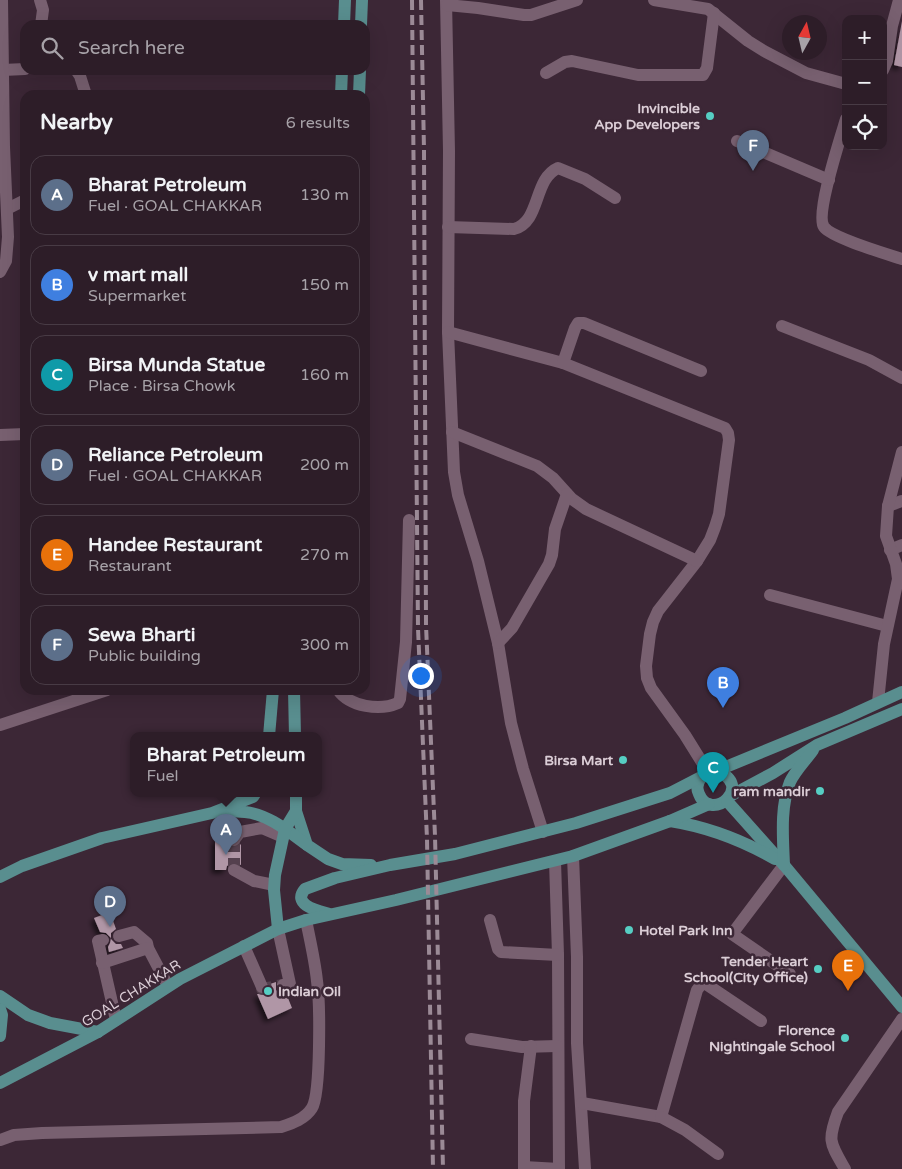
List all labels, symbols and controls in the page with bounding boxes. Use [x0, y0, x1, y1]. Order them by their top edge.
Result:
north arrow [782, 15, 827, 60]
map controls [842, 15, 887, 150]
button: + [842, 15, 887, 60]
search box [20, 20, 370, 75]
icon: search [38, 34, 66, 62]
text: Search here [78, 37, 185, 59]
button: − [842, 60, 887, 105]
place label: Invincible App Developers [594, 100, 700, 133]
button: locate [842, 105, 887, 150]
text: Nearby [40, 110, 113, 135]
marker: Invincible App Developers [704, 110, 716, 122]
text: 6 results [286, 113, 350, 133]
pin: F [737, 130, 769, 171]
text: Bharat Petroleum [88, 174, 247, 196]
text: A [51, 185, 63, 205]
text: 130 m [300, 185, 349, 205]
text: Fuel · GOAL CHAKKAR [88, 196, 262, 216]
text: v mart mall [88, 264, 188, 286]
text: B [51, 275, 63, 295]
text: 150 m [300, 275, 349, 295]
text: Supermarket [88, 286, 186, 306]
text: Birsa Munda Statue [88, 354, 265, 376]
text: C [51, 365, 63, 385]
text: 160 m [300, 365, 349, 385]
text: Place · Birsa Chowk [88, 376, 235, 396]
text: Reliance Petroleum [88, 444, 263, 466]
text: D [51, 455, 63, 475]
text: 200 m [300, 455, 349, 475]
text: Fuel · GOAL CHAKKAR [88, 466, 262, 486]
text: Handee Restaurant [88, 534, 262, 556]
text: E [52, 545, 62, 565]
text: 270 m [300, 545, 349, 565]
text: Restaurant [88, 556, 172, 576]
text: Sewa Bharti [88, 624, 195, 646]
text: F [52, 635, 62, 655]
text: 300 m [300, 635, 349, 655]
text: Public building [88, 646, 201, 666]
your location [408, 663, 434, 689]
pin: B [707, 667, 739, 708]
popup [130, 732, 322, 797]
text: Bharat Petroleum [147, 744, 305, 766]
place label: Birsa Mart [544, 752, 614, 769]
pin: C [697, 752, 729, 793]
marker: Birsa Mart [617, 754, 629, 766]
text: Fuel [147, 766, 179, 786]
place label: ram mandir [733, 783, 811, 800]
marker: ram mandir [814, 785, 826, 797]
pin: A [210, 814, 242, 855]
pin: D [94, 886, 126, 927]
place label: Hotel Park Inn [639, 922, 733, 939]
marker: Hotel Park Inn [623, 924, 635, 936]
pin: E [832, 950, 864, 991]
place label: Tender Heart School(City Office) [684, 953, 809, 986]
street label: GOAL CHAKKAR [79, 956, 184, 1031]
marker: Tender Heart School(City Office) [812, 963, 824, 975]
place label: Indian Oil [278, 983, 341, 1000]
marker: Indian Oil [262, 985, 274, 997]
place label: Florence Nightingale School [709, 1022, 835, 1055]
marker: Florence Nightingale School [839, 1032, 851, 1044]

